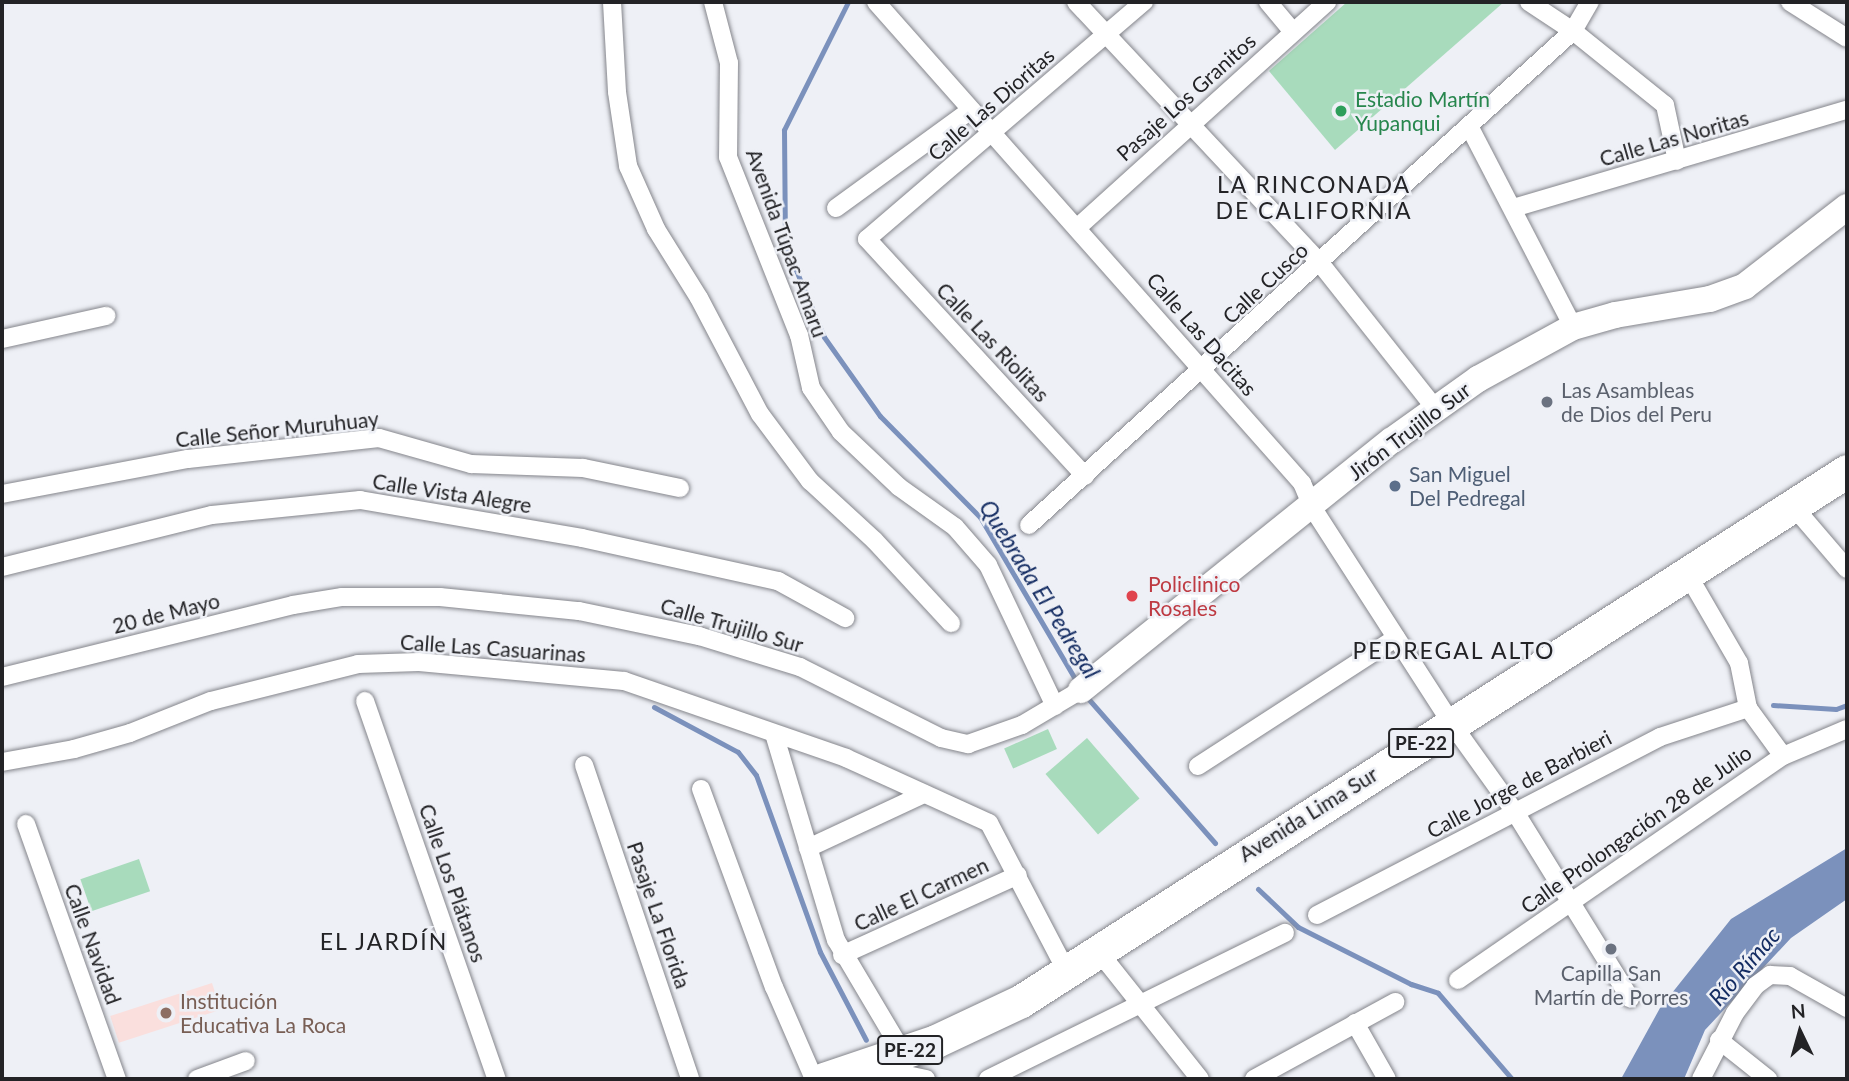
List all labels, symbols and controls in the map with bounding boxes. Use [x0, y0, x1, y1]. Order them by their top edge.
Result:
street label: Pasaje Los Granitos [1111, 28, 1261, 166]
street label: Calle Las Dioritas [923, 42, 1059, 166]
place label: Estadio Martín Yupanqui [1355, 86, 1490, 136]
marker: Estadio Martín Yupanqui [1333, 103, 1349, 119]
street label: Calle Las Noritas [1597, 105, 1751, 171]
street label: Avenida Túpac Amaru [741, 145, 833, 341]
district label: LA RINCONADA DE CALIFORNIA [1217, 170, 1411, 224]
street label: Calle Cusco [1217, 237, 1313, 329]
street label: Calle Las Dacitas [1142, 267, 1262, 401]
street label: Calle Las Riolitas [931, 277, 1055, 407]
street label: Jirón Trujillo Sur [1343, 377, 1475, 485]
place label: Las Asambleas de Dios del Peru [1561, 377, 1712, 427]
marker: Las Asambleas de Dios del Peru [1539, 394, 1555, 410]
street label: Calle Señor Muruhuay [174, 406, 380, 452]
place label: San Miguel Del Pedregal [1409, 461, 1526, 511]
street label: Calle Vista Alegre [370, 468, 534, 518]
marker: San Miguel Del Pedregal [1387, 478, 1403, 494]
water label: Quebrada El Pedregal [974, 495, 1106, 683]
place label: Policlinico Rosales [1148, 571, 1240, 621]
marker: Policlinico Rosales [1122, 586, 1142, 606]
street label: 20 de Mayo [110, 587, 222, 639]
street label: Calle Trujillo Sur [657, 592, 807, 658]
street label: Calle Las Casuarinas [399, 629, 587, 667]
district label: PEDREGAL ALTO [1353, 636, 1555, 664]
street label: Calle Jorge de Barbieri [1422, 724, 1616, 844]
road number: PE-22 [1388, 728, 1454, 758]
street label: Calle Prolongación 28 de Julio [1516, 739, 1756, 919]
street label: Avenida Lima Sur [1234, 761, 1382, 867]
street label: Calle Los Plátanos [414, 801, 492, 965]
street label: Pasaje La Florida [622, 838, 696, 992]
street label: Calle El Carmen [850, 852, 992, 936]
street label: Calle Navidad [60, 880, 126, 1008]
water label: Río Rímac [1703, 921, 1785, 1011]
district label: EL JARDÍN [320, 927, 448, 955]
marker: Capilla San Martín de Porres [1603, 941, 1619, 957]
place label: Capilla San Martín de Porres [1534, 960, 1688, 1010]
place label: Institución Educativa La Roca [180, 988, 346, 1038]
north arrow [1765, 997, 1835, 1067]
text: N [1790, 998, 1806, 1023]
marker: Institución Educativa La Roca [158, 1005, 174, 1021]
road number: PE-22 [877, 1034, 943, 1066]

